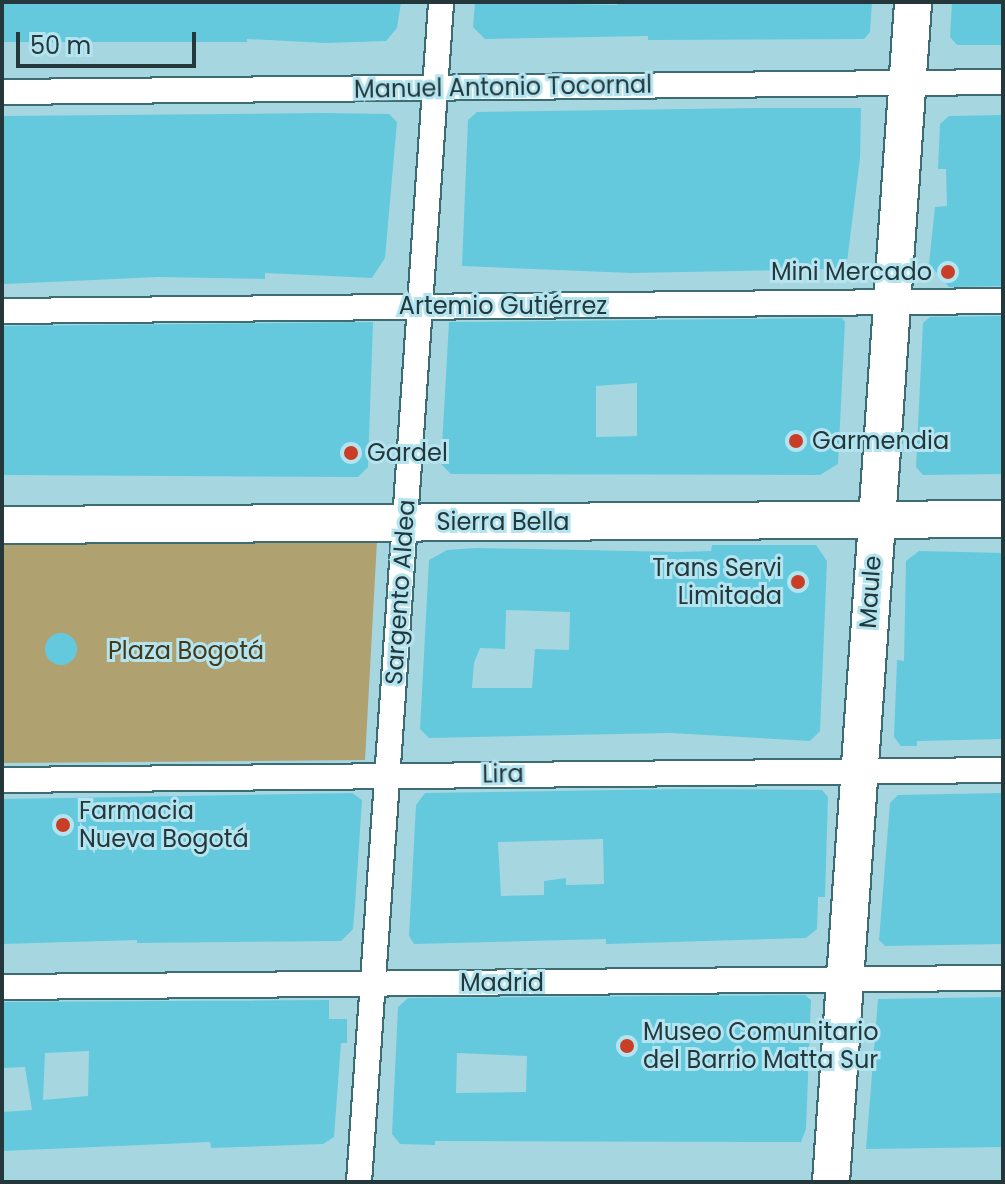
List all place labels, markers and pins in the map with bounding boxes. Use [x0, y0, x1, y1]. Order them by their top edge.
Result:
place label: Mini Mercado [771, 258, 932, 286]
marker: Mini Mercado [939, 263, 957, 281]
place label: Garmendia [812, 427, 949, 455]
marker: Garmendia [787, 432, 805, 450]
place label: Gardel [367, 439, 448, 467]
marker: Gardel [342, 444, 360, 462]
place label: Trans Servi Limitada [652, 554, 782, 610]
marker: Trans Servi Limitada [789, 573, 807, 591]
place label: Farmacia Nueva Bogotá [79, 797, 249, 853]
marker: Farmacia Nueva Bogotá [54, 816, 72, 834]
place label: Museo Comunitario del Barrio Matta Sur [643, 1018, 879, 1074]
marker: Museo Comunitario del Barrio Matta Sur [618, 1037, 636, 1055]

